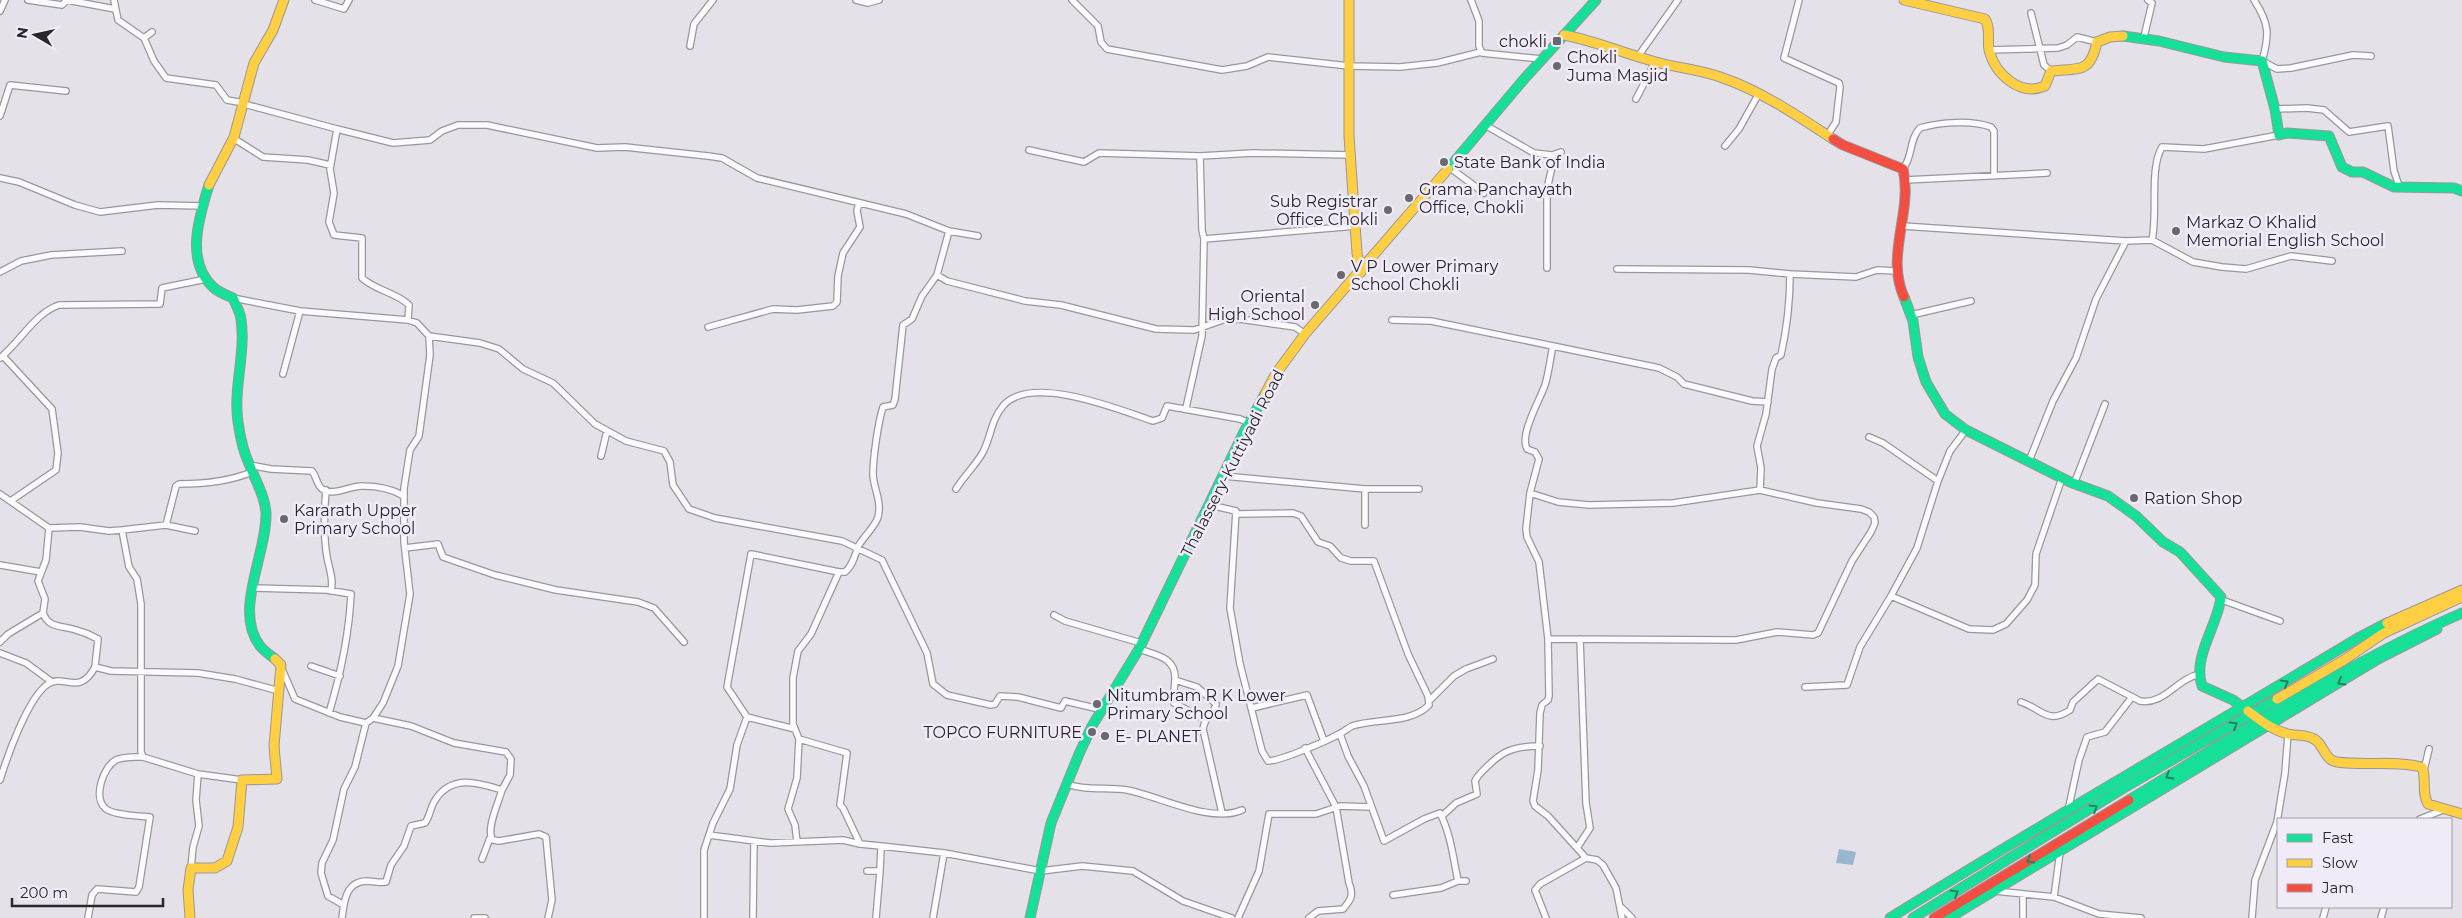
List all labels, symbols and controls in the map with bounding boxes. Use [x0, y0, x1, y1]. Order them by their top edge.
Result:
north arrow [10, 10, 60, 60]
text: N [12, 26, 32, 40]
place label: chokli [1499, 32, 1547, 51]
marker: chokli [1551, 35, 1563, 47]
place label: Chokli Juma Masjid [1566, 48, 1668, 85]
marker: Chokli Juma Masjid [1551, 60, 1563, 72]
place label: State Bank of India [1454, 153, 1605, 172]
marker: State Bank of India [1438, 156, 1450, 168]
place label: Grama Panchayath Office, Chokli [1419, 180, 1573, 217]
place label: Sub Registrar Office Chokli [1270, 192, 1378, 229]
marker: Grama Panchayath Office, Chokli [1403, 192, 1415, 204]
marker: Sub Registrar Office Chokli [1382, 204, 1394, 216]
place label: Markaz O Khalid Memorial English School [2186, 213, 2384, 250]
marker: Markaz O Khalid Memorial English School [2170, 225, 2182, 237]
place label: V P Lower Primary School Chokli [1351, 257, 1499, 294]
marker: V P Lower Primary School Chokli [1335, 269, 1347, 281]
place label: Oriental High School [1208, 287, 1305, 324]
marker: Oriental High School [1309, 299, 1321, 311]
street label: Thalassery-Kuttiyadi Road [1177, 367, 1288, 560]
place label: Ration Shop [2144, 489, 2242, 508]
marker: Ration Shop [2128, 492, 2140, 504]
place label: Kararath Upper Primary School [294, 501, 417, 538]
marker: Kararath Upper Primary School [278, 513, 290, 525]
one-way arrow [2338, 675, 2347, 685]
one-way arrow [2279, 680, 2288, 690]
place label: Nitumbram R K Lower Primary School [1107, 686, 1286, 723]
marker: Nitumbram R K Lower Primary School [1091, 698, 1103, 710]
one-way arrow [2228, 722, 2237, 732]
place label: TOPCO FURNITURE [924, 723, 1082, 742]
marker: TOPCO FURNITURE [1086, 726, 1098, 738]
place label: E- PLANET [1115, 727, 1202, 746]
marker: E- PLANET [1099, 730, 1111, 742]
one-way arrow [2166, 770, 2175, 780]
one-way arrow [2088, 804, 2097, 814]
legend [2277, 818, 2452, 908]
text: Fast [2322, 828, 2353, 847]
one-way arrow [2027, 853, 2036, 863]
text: Slow [2322, 853, 2358, 872]
scale bar [12, 876, 164, 908]
text: Jam [2321, 878, 2354, 897]
text: 200 m [20, 883, 68, 902]
one-way arrow [1950, 889, 1959, 899]

